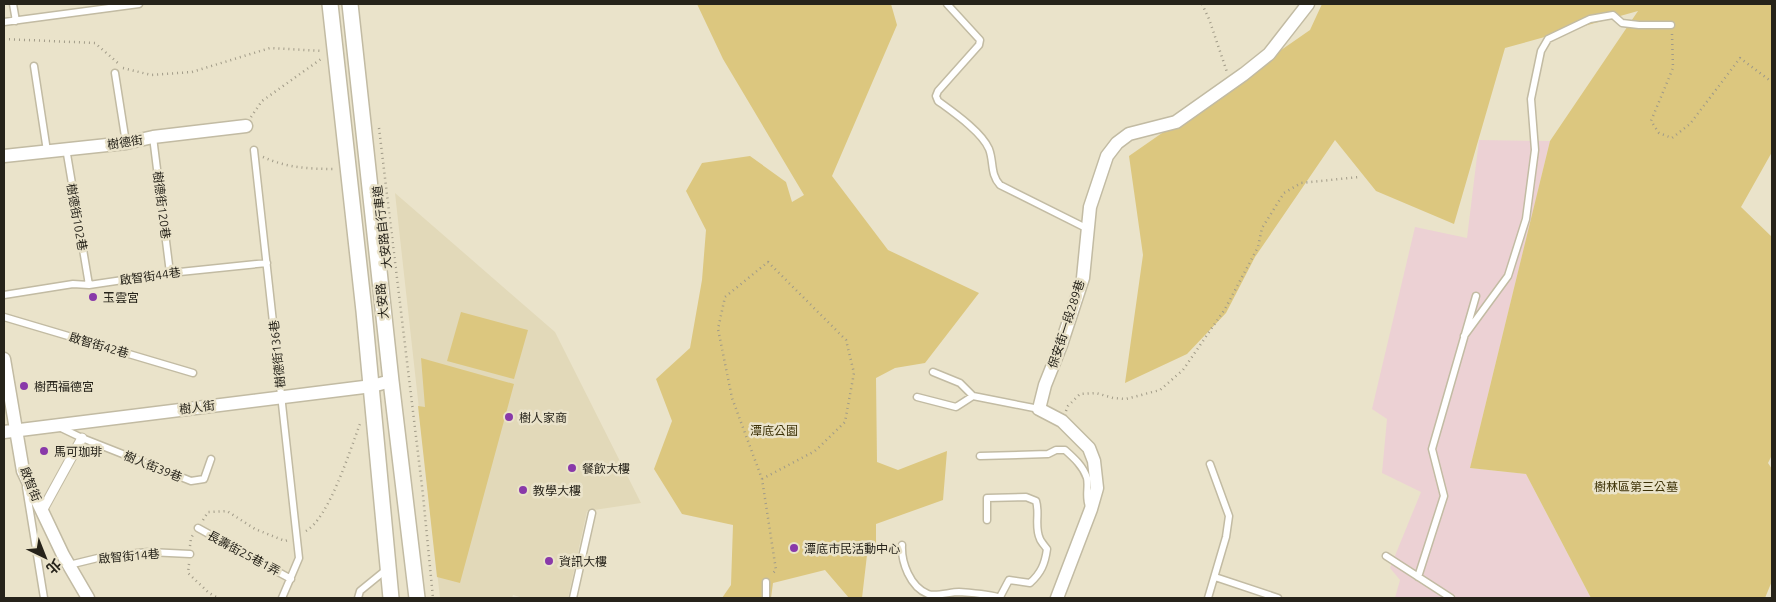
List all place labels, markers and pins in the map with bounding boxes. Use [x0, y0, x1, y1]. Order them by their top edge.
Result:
marker: 玉雲宮 [87, 291, 99, 303]
place label: 玉雲宮 [103, 291, 139, 304]
marker: 樹西福德宮 [18, 380, 30, 392]
place label: 樹西福德宮 [34, 380, 94, 393]
marker: 樹人家商 [503, 411, 515, 423]
place label: 樹人家商 [519, 411, 567, 424]
marker: 馬可珈琲 [38, 445, 50, 457]
place label: 馬可珈琲 [54, 445, 102, 458]
marker: 餐飲大樓 [566, 462, 578, 474]
place label: 餐飲大樓 [582, 462, 630, 475]
marker: 教學大樓 [517, 484, 529, 496]
place label: 教學大樓 [533, 484, 581, 497]
marker: 潭底市民活動中心 [788, 542, 800, 554]
place label: 潭底市民活動中心 [804, 542, 900, 555]
marker: 資訊大樓 [543, 555, 555, 567]
place label: 資訊大樓 [559, 555, 607, 568]

